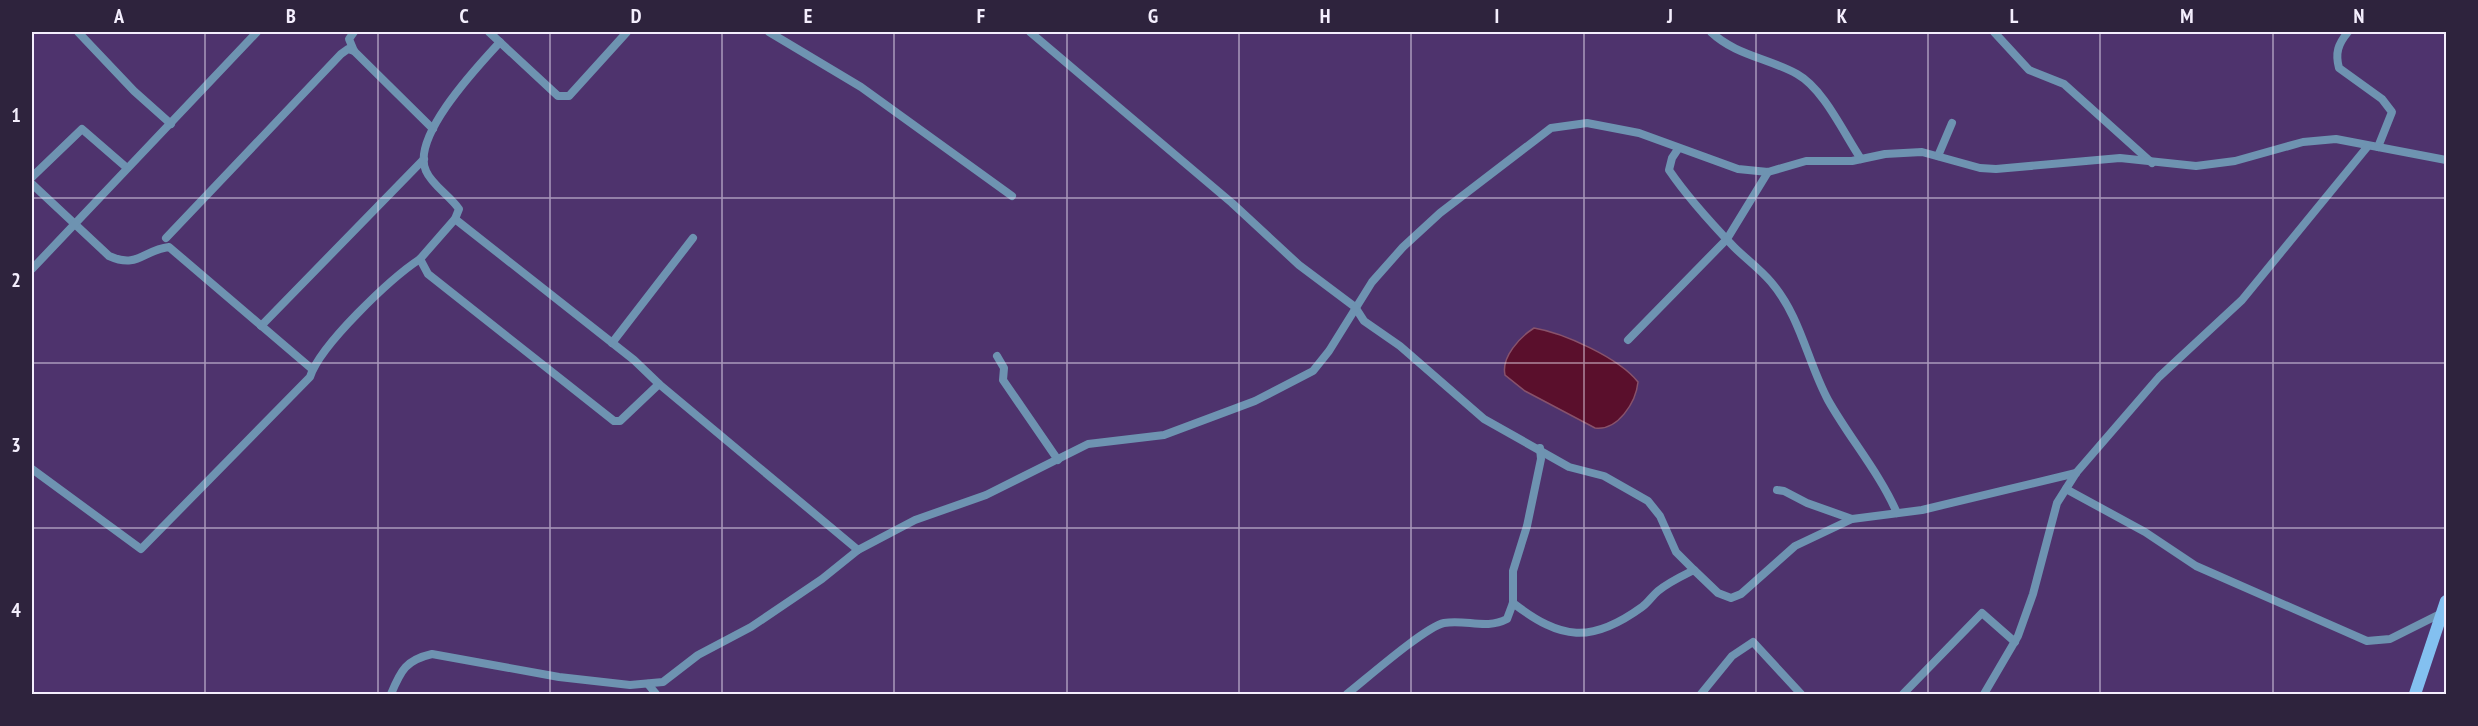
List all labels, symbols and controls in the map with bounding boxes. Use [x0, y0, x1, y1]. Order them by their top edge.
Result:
text: A [113, 3, 125, 29]
text: B [286, 3, 296, 29]
text: C [459, 3, 469, 29]
text: D [631, 3, 642, 29]
text: E [804, 3, 812, 29]
text: F [977, 3, 985, 29]
text: G [1148, 3, 1158, 29]
text: H [1320, 3, 1330, 29]
text: I [1495, 3, 1499, 29]
text: J [1666, 3, 1673, 29]
text: K [1837, 3, 1848, 29]
text: L [2010, 3, 2019, 29]
text: M [2180, 3, 2194, 29]
text: N [2354, 3, 2364, 29]
text: 1 [11, 102, 21, 128]
text: 2 [11, 267, 21, 293]
text: 3 [11, 432, 21, 458]
text: 4 [11, 597, 21, 623]

